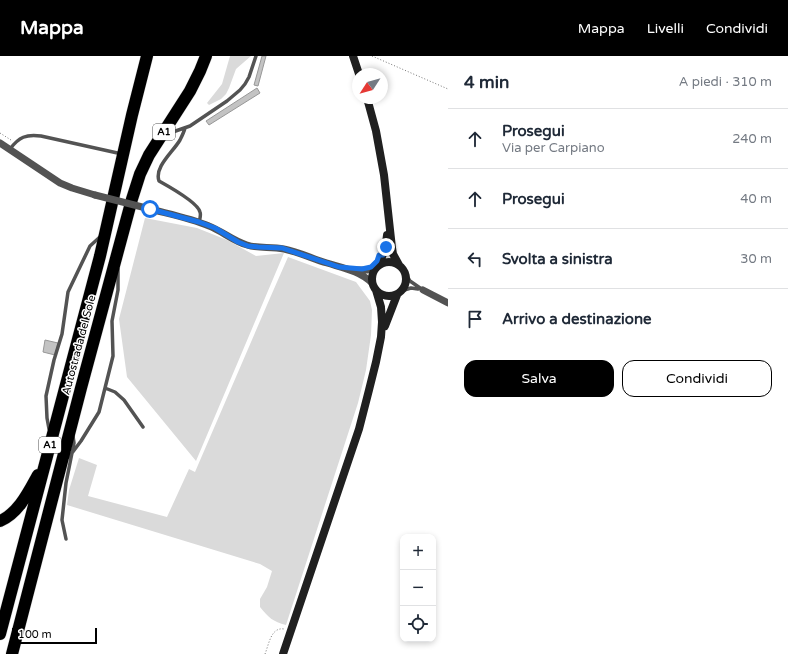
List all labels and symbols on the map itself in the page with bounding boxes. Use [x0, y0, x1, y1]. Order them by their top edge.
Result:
north arrow [352, 68, 388, 104]
road number: A1 [153, 124, 175, 140]
route start [141, 200, 159, 218]
route end [377, 238, 395, 256]
street label: Autostrada del Sole [59, 294, 99, 396]
road number: A1 [39, 437, 61, 453]
scale bar [12, 626, 97, 645]

